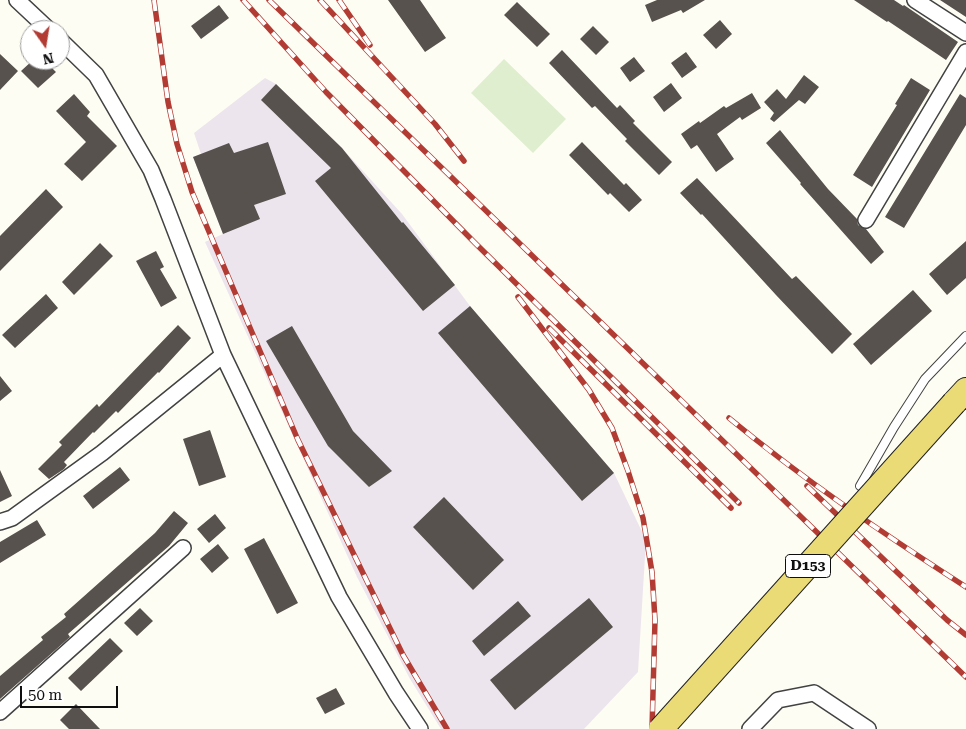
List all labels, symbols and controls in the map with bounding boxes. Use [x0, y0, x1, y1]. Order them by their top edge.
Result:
north arrow [20, 20, 70, 70]
text: N [41, 50, 55, 68]
road number: D153 [786, 554, 830, 578]
scale bar [22, 676, 120, 708]
text: 50 m [28, 686, 62, 704]

